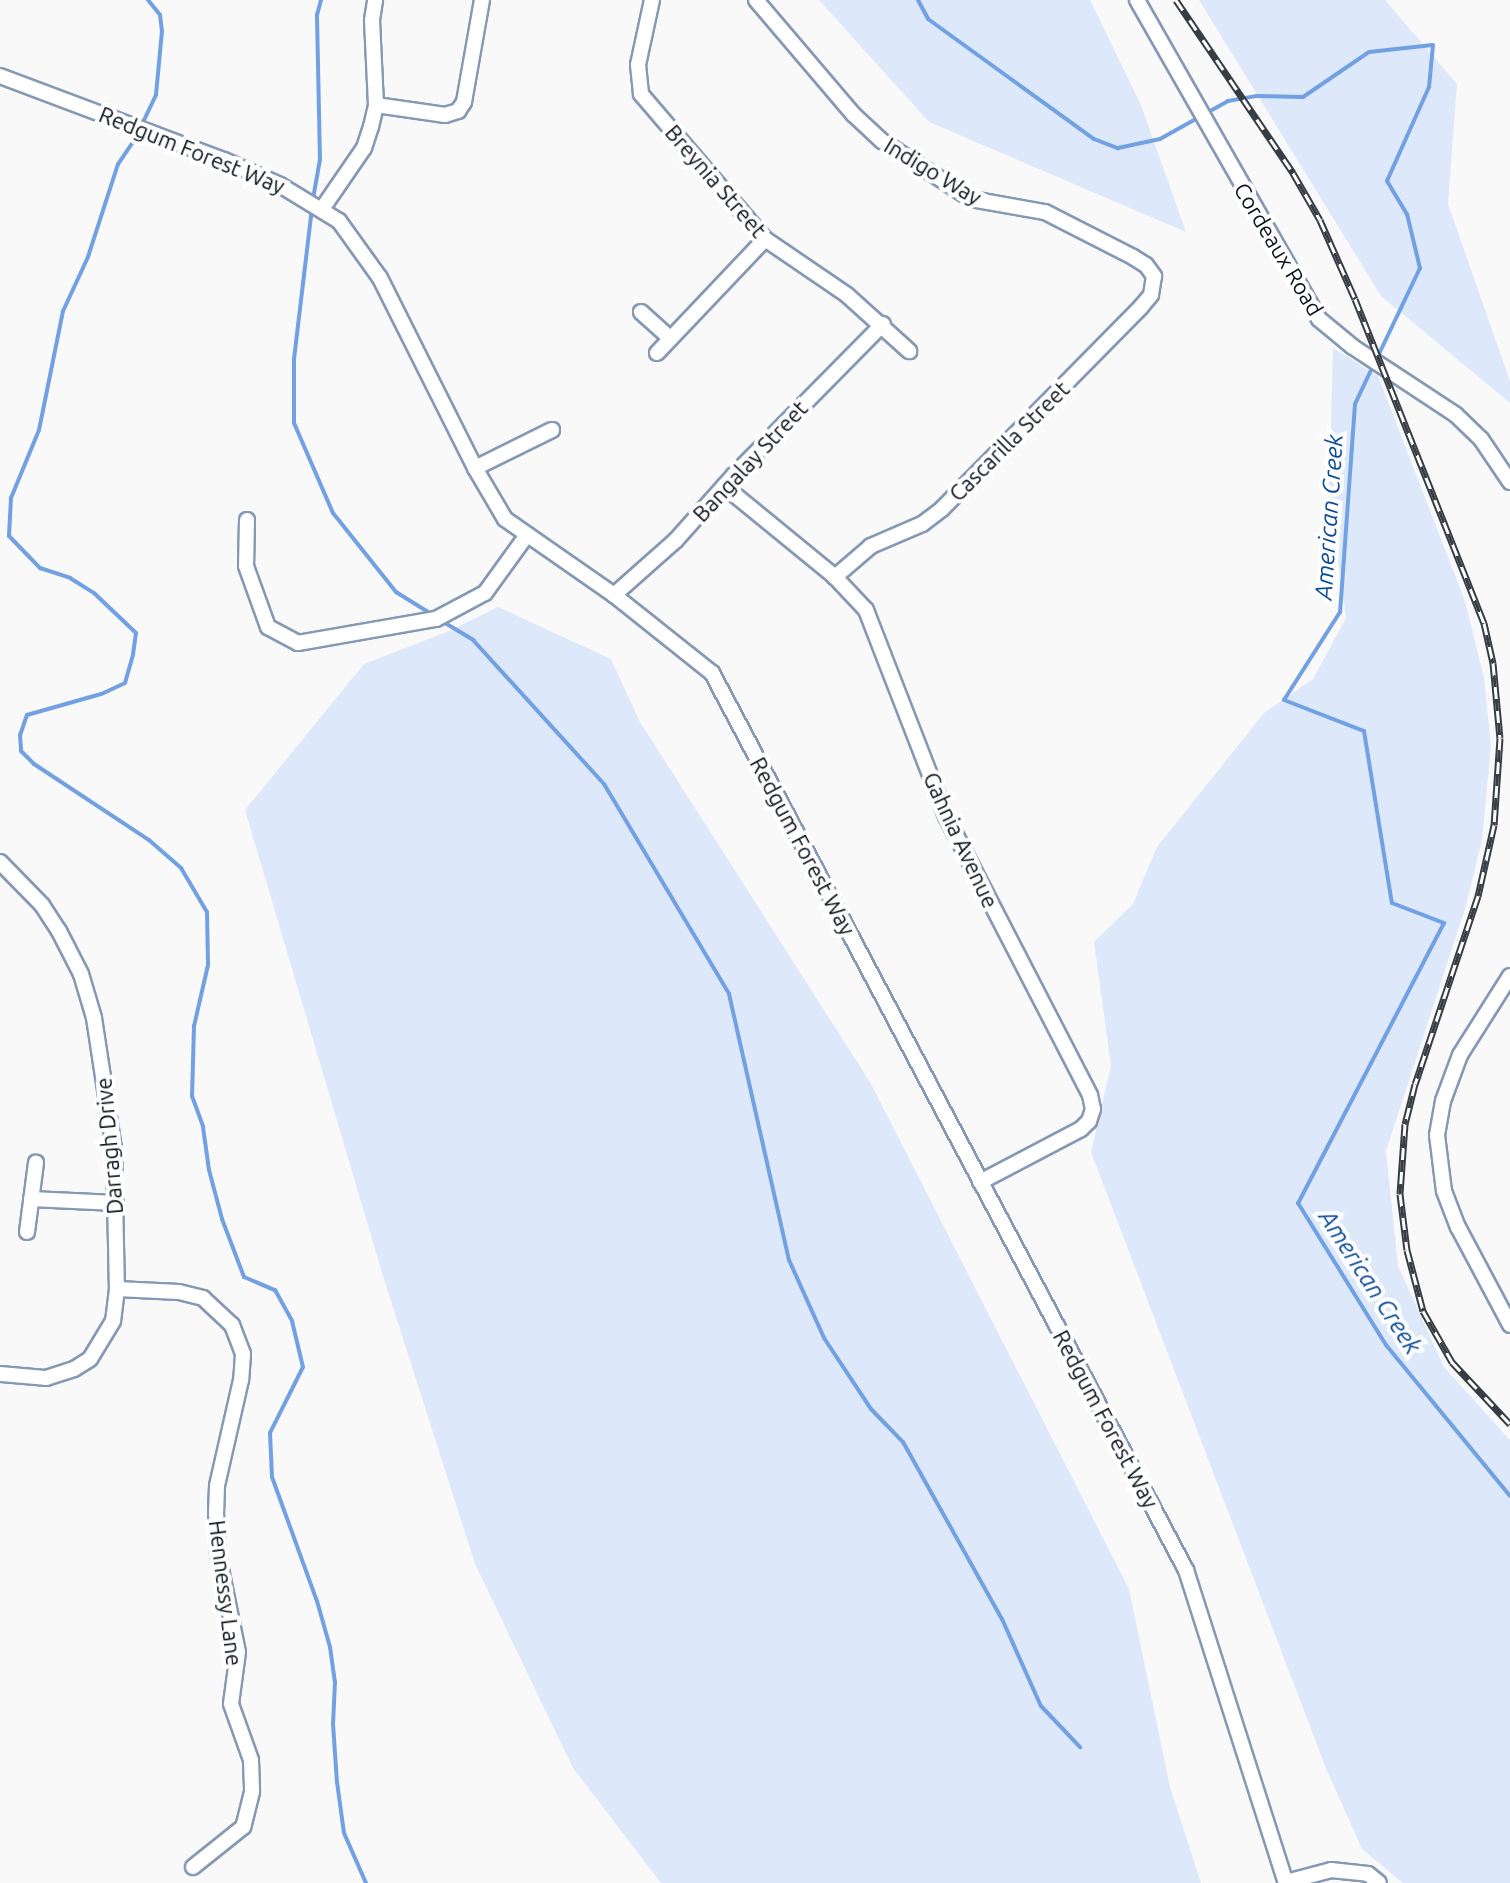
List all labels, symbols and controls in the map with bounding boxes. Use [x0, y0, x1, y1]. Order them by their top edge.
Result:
street label: Redgum Forest Way [95, 101, 289, 199]
street label: Breynia Street [660, 119, 772, 243]
street label: Indigo Way [880, 132, 986, 210]
street label: Cordeaux Road [1229, 178, 1329, 320]
street label: Cascarilla Street [944, 376, 1074, 506]
street label: Bangalay Street [687, 395, 813, 527]
water label: American Creek [1309, 433, 1349, 601]
street label: Redgum Forest Way [745, 752, 861, 940]
street label: Gahnia Avenue [918, 768, 1004, 912]
street label: Darragh Drive [90, 1077, 128, 1215]
water label: American Creek [1313, 1204, 1427, 1360]
street label: Redgum Forest Way [1048, 1325, 1164, 1513]
street label: Hennessy Lane [204, 1519, 248, 1667]

